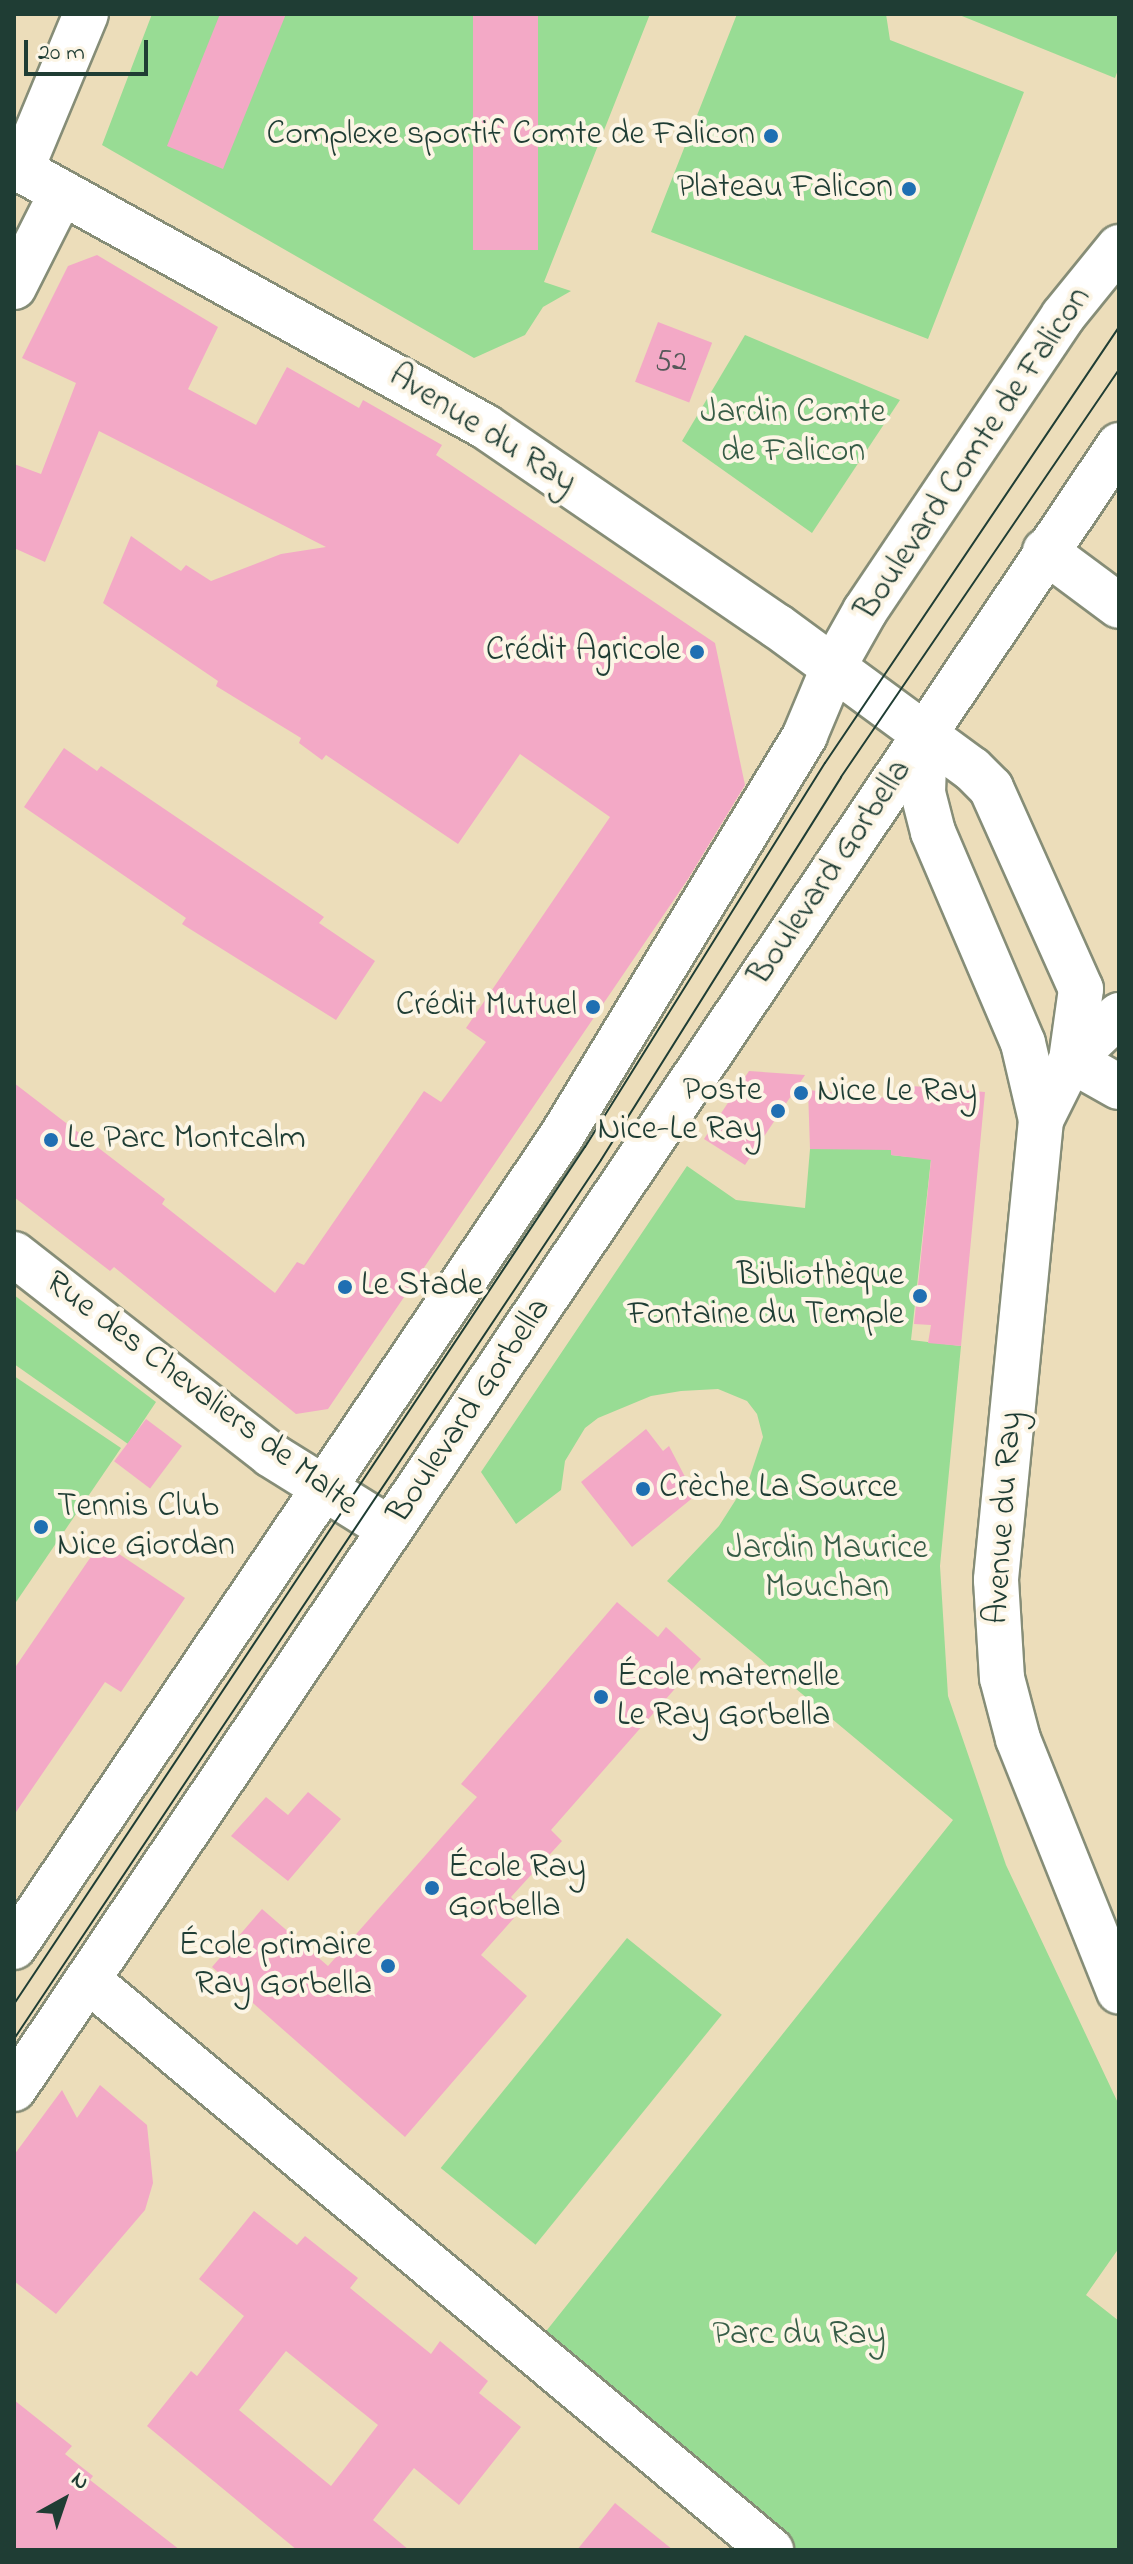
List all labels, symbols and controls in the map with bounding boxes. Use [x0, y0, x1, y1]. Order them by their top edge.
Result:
scale bar [28, 24, 152, 74]
text: 20 m [38, 36, 85, 71]
place label: Complexe sportif Comte de Falicon [267, 116, 755, 156]
marker: Complexe sportif Comte de Falicon [762, 127, 780, 145]
place label: Plateau Falicon [677, 169, 893, 209]
marker: Plateau Falicon [900, 180, 918, 198]
street label: Boulevard Comte de Falicon [847, 280, 1101, 628]
house number: 52 [655, 345, 687, 381]
street label: Avenue du Ray [381, 356, 583, 504]
park label: Jardin Comte de Falicon [700, 393, 886, 472]
place label: Crédit Agricole [486, 632, 681, 672]
marker: Crédit Agricole [688, 643, 706, 661]
street label: Boulevard Gorbella [741, 753, 921, 993]
place label: Crédit Mutuel [396, 987, 577, 1027]
marker: Crédit Mutuel [584, 998, 602, 1016]
place label: Poste Nice-Le Ray [597, 1071, 762, 1150]
place label: Nice Le Ray [817, 1073, 977, 1113]
marker: Nice Le Ray [792, 1084, 810, 1102]
marker: Poste Nice-Le Ray [769, 1102, 787, 1120]
place label: Le Parc Montcalm [67, 1120, 306, 1160]
marker: Le Parc Montcalm [42, 1131, 60, 1149]
place label: Bibliothèque Fontaine du Temple [628, 1256, 904, 1336]
street label: Rue des Chevaliers de Malte [37, 1263, 365, 1525]
place label: Le Stade [361, 1267, 483, 1307]
marker: Le Stade [336, 1278, 354, 1296]
marker: Bibliothèque Fontaine du Temple [911, 1287, 929, 1305]
street label: Boulevard Gorbella [380, 1291, 560, 1531]
street label: Avenue du Ray [977, 1410, 1033, 1626]
place label: Crèche La Source [659, 1469, 898, 1509]
marker: Crèche La Source [634, 1480, 652, 1498]
place label: Tennis Club Nice Giordan [57, 1487, 235, 1566]
marker: Tennis Club Nice Giordan [32, 1518, 50, 1536]
park label: Jardin Maurice Mouchan [726, 1529, 928, 1608]
place label: École maternelle Le Ray Gorbella [617, 1657, 839, 1736]
marker: École maternelle Le Ray Gorbella [592, 1688, 610, 1706]
place label: École Ray Gorbella [448, 1848, 586, 1928]
marker: École Ray Gorbella [423, 1879, 441, 1897]
place label: École primaire Ray Gorbella [178, 1926, 372, 2006]
marker: École primaire Ray Gorbella [379, 1957, 397, 1975]
park label: Parc du Ray [712, 2316, 886, 2356]
north arrow [24, 2460, 104, 2540]
text: N [63, 2465, 95, 2499]

